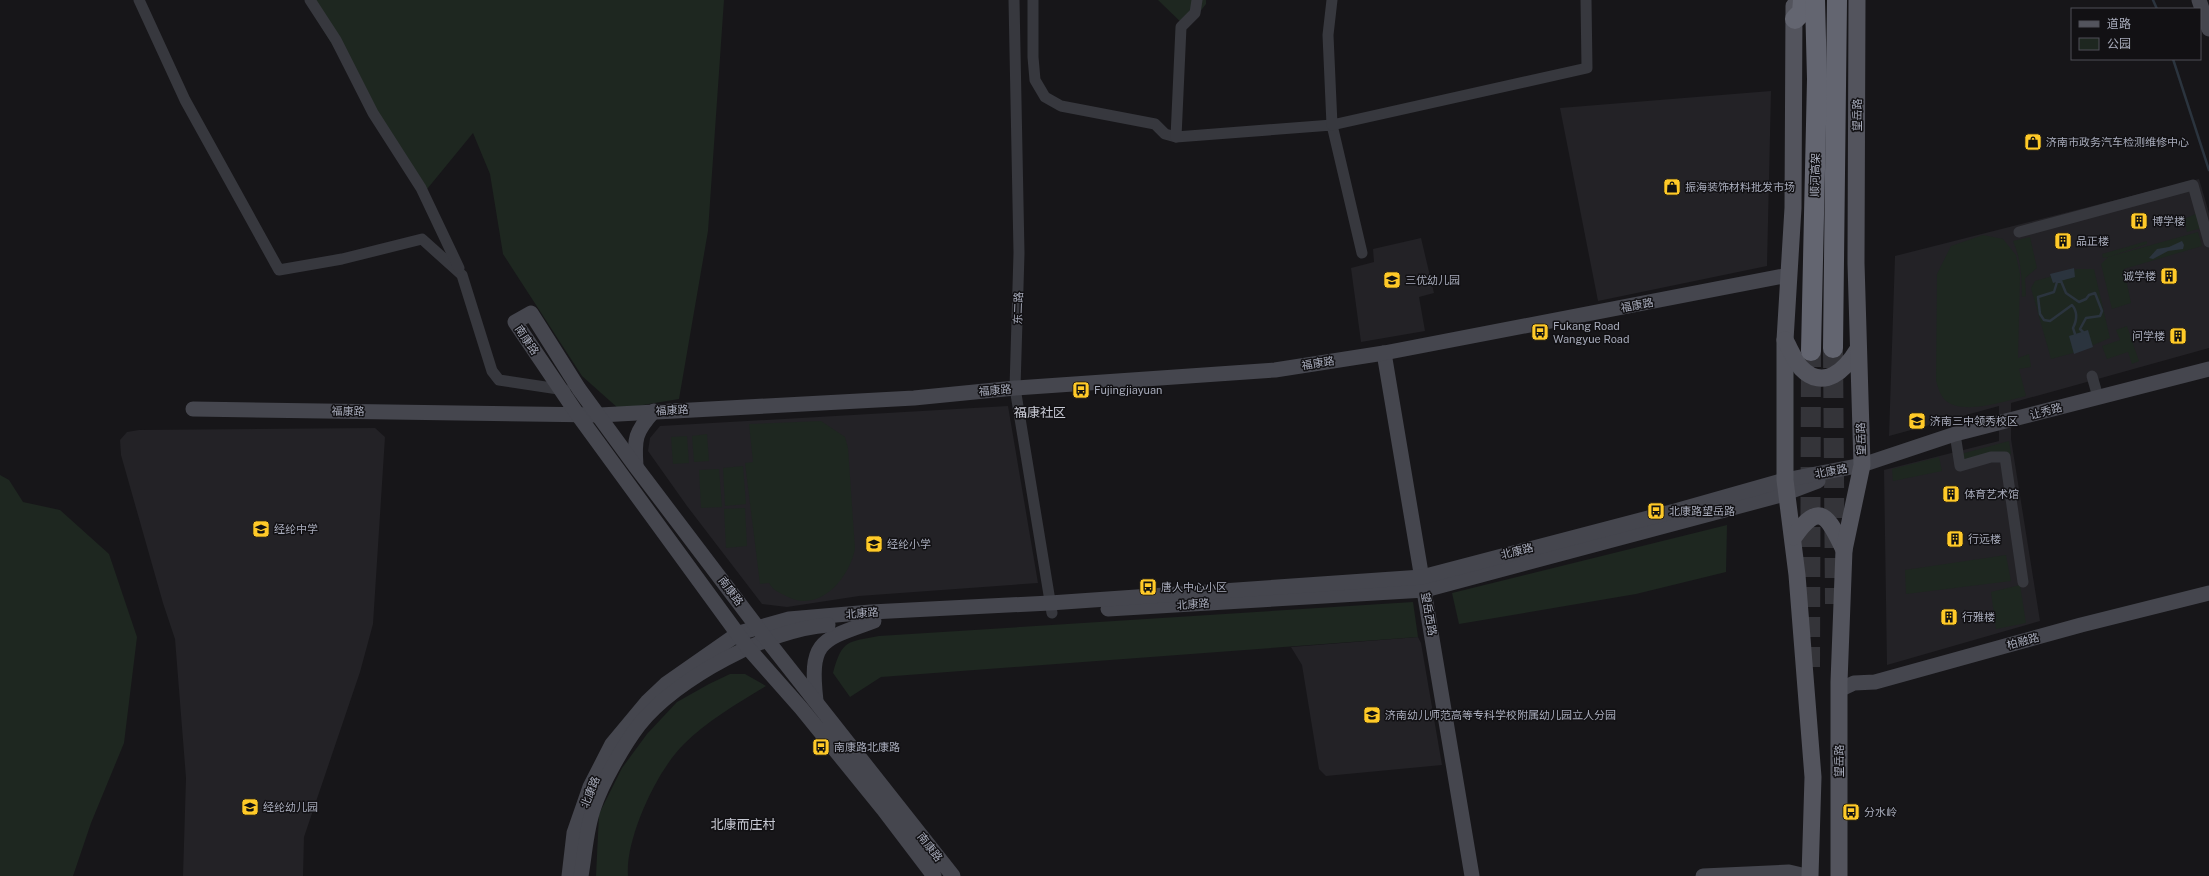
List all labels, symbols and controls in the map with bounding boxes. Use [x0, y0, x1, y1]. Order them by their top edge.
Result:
legend [2071, 8, 2201, 60]
text: 道路 [2107, 17, 2131, 31]
text: 公园 [2107, 37, 2131, 51]
street label: 望岳路 [1851, 99, 1863, 132]
shop icon: 济南市政务汽车检测维修中心 [2023, 132, 2043, 152]
place label: 济南市政务汽车检测维修中心 [2046, 136, 2189, 148]
street label: 顺河高架 [1809, 153, 1821, 197]
shop icon: 振海装饰材料批发市场 [1662, 177, 1682, 197]
place label: 振海装饰材料批发市场 [1685, 181, 1795, 193]
building icon: 博学楼 [2129, 211, 2149, 231]
place label: 博学楼 [2152, 215, 2185, 227]
building icon: 品正楼 [2053, 231, 2073, 251]
place label: 品正楼 [2076, 235, 2109, 247]
building icon: 诚学楼 [2159, 266, 2179, 286]
school or university icon: 三优幼儿园 [1382, 270, 1402, 290]
place label: 诚学楼 [2123, 270, 2156, 282]
place label: 三优幼儿园 [1405, 274, 1460, 286]
street label: 东二路 [1011, 291, 1025, 325]
street label: 福康路 [1620, 296, 1654, 314]
place label: Fukang Road Wangyue Road [1553, 320, 1629, 345]
bus stop icon: Fukang Road Wangyue Road [1530, 322, 1550, 342]
street label: 南康路 [513, 323, 541, 357]
building icon: 问学楼 [2168, 326, 2188, 346]
place label: 问学楼 [2132, 330, 2165, 342]
street label: 福康路 [1301, 354, 1335, 372]
bus stop icon: Fujingjiayuan [1071, 380, 1091, 400]
street label: 福康路 [978, 383, 1012, 397]
place label: Fujingjiayuan [1094, 384, 1162, 396]
street label: 让秀路 [2029, 401, 2063, 421]
street label: 福康路 [655, 403, 689, 417]
street label: 福康路 [331, 405, 365, 417]
district label: 福康社区 [1014, 405, 1066, 420]
school or university icon: 济南三中领秀校区 [1907, 411, 1927, 431]
place label: 济南三中领秀校区 [1930, 415, 2018, 427]
street label: 望岳路 [1854, 422, 1868, 456]
street label: 北康路 [1814, 462, 1848, 480]
building icon: 体育艺术馆 [1941, 484, 1961, 504]
place label: 体育艺术馆 [1964, 488, 2019, 500]
bus stop icon: 北康路望岳路 [1646, 501, 1666, 521]
place label: 北康路望岳路 [1669, 505, 1735, 517]
school or university icon: 经纶中学 [251, 519, 271, 539]
place label: 经纶中学 [274, 523, 318, 535]
building icon: 行远楼 [1945, 529, 1965, 549]
place label: 行远楼 [1968, 533, 2001, 545]
school or university icon: 经纶小学 [864, 534, 884, 554]
place label: 经纶小学 [887, 538, 931, 550]
street label: 北康路 [1500, 541, 1534, 561]
street label: 南康路 [716, 574, 746, 608]
bus stop icon: 唐人中心小区 [1138, 577, 1158, 597]
place label: 唐人中心小区 [1161, 581, 1227, 593]
street label: 望岳西路 [1419, 591, 1439, 637]
street label: 北康路 [1176, 597, 1210, 611]
street label: 北康路 [845, 606, 879, 620]
building icon: 行雅楼 [1939, 607, 1959, 627]
place label: 行雅楼 [1962, 611, 1995, 623]
street label: 柏融路 [2006, 631, 2040, 651]
school or university icon: 济南幼儿师范高等专科学校附属幼儿园立人分园 [1362, 705, 1382, 725]
place label: 济南幼儿师范高等专科学校附属幼儿园立人分园 [1385, 709, 1616, 721]
bus stop icon: 南康路北康路 [811, 737, 831, 757]
place label: 南康路北康路 [834, 741, 900, 753]
street label: 望岳路 [1833, 745, 1845, 778]
street label: 北康路 [578, 774, 602, 810]
school or university icon: 经纶幼儿园 [240, 797, 260, 817]
place label: 经纶幼儿园 [263, 801, 318, 813]
bus stop icon: 分水岭 [1841, 802, 1861, 822]
place label: 分水岭 [1864, 806, 1897, 818]
district label: 北康而庄村 [710, 817, 776, 832]
street label: 南康路 [915, 830, 945, 864]

